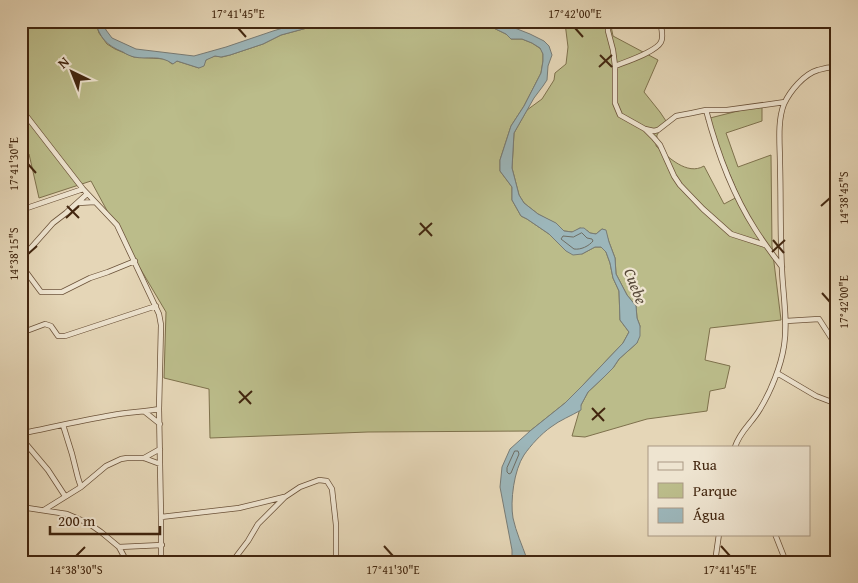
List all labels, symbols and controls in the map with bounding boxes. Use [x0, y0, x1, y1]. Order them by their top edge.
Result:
text: 17°41'45"E [211, 5, 265, 22]
text: 17°42'00"E [548, 5, 602, 22]
north arrow [48, 48, 98, 98]
text: N [53, 52, 74, 73]
text: 17°41'30"E [5, 137, 22, 191]
text: 14°38'45"S [835, 171, 852, 225]
text: 14°38'15"S [5, 227, 22, 281]
water label: Cuebe [618, 265, 654, 308]
text: 17°42'00"E [835, 275, 852, 329]
legend [648, 446, 810, 536]
text: Rua [693, 454, 717, 475]
text: Parque [693, 480, 737, 501]
scale bar [50, 503, 160, 535]
text: Água [693, 504, 725, 525]
text: 200 m [58, 510, 96, 531]
text: 14°38'30"S [49, 561, 103, 578]
text: 17°41'30"E [366, 561, 420, 578]
text: 17°41'45"E [703, 561, 757, 578]

